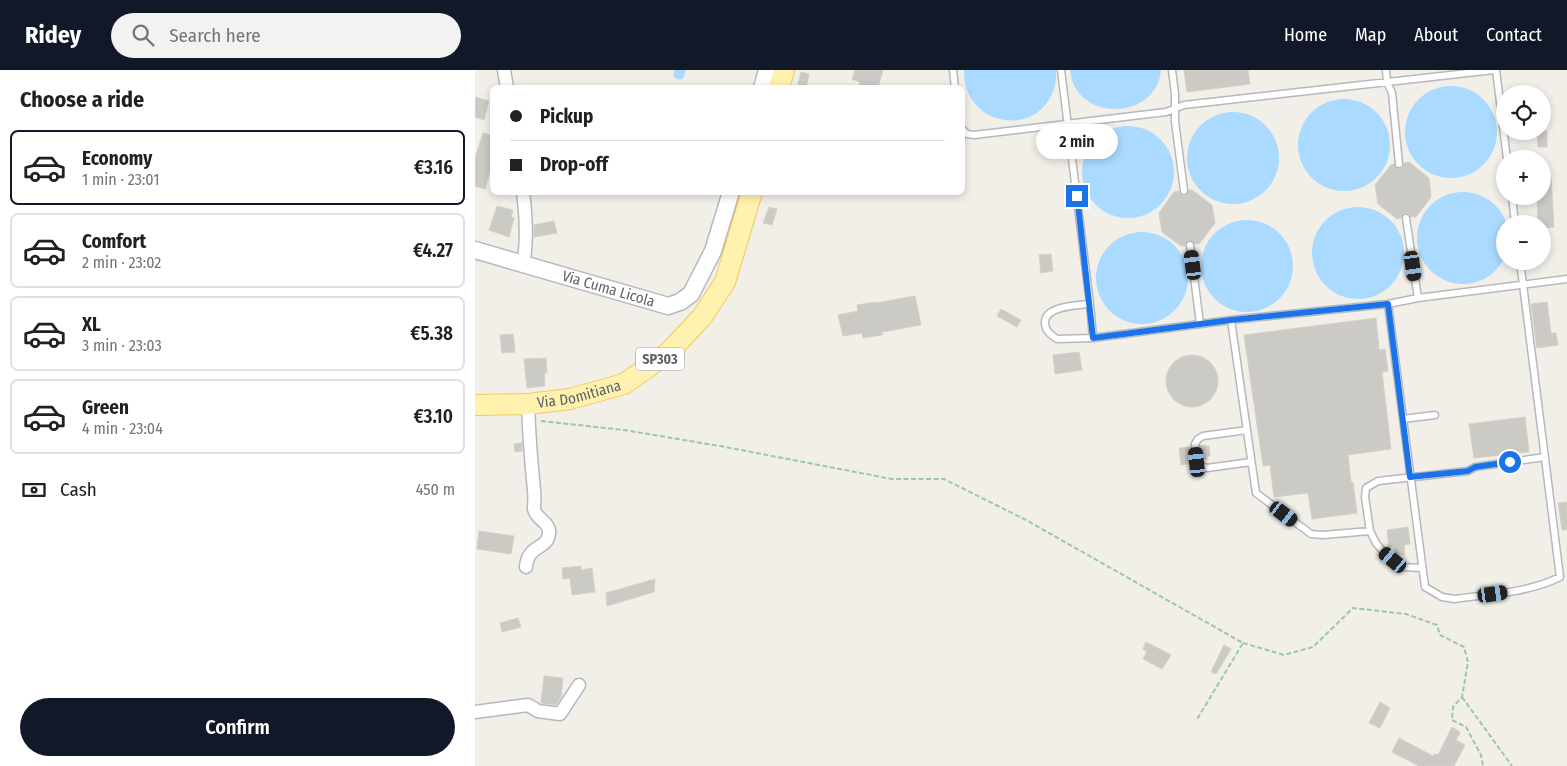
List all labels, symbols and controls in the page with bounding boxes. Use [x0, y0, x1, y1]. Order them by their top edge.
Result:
search box [111, 13, 461, 58]
text: Ridey [25, 21, 81, 49]
icon: search [129, 21, 157, 49]
text: Search here [169, 24, 261, 47]
text: Home [1284, 24, 1327, 46]
text: Map [1355, 24, 1386, 46]
text: About [1414, 24, 1458, 46]
text: Contact [1486, 24, 1542, 46]
map controls [1496, 85, 1551, 270]
button: locate [1496, 85, 1551, 140]
text: Choose a ride [20, 86, 144, 113]
text: Pickup [540, 105, 593, 128]
callout: 2 min [1036, 124, 1118, 158]
text: 2 min [1059, 132, 1095, 151]
icon: car [22, 145, 67, 190]
text: Economy [82, 147, 152, 170]
button: + [1496, 150, 1551, 205]
text: Drop-off [540, 153, 608, 176]
text: €3.16 [414, 156, 453, 179]
text: 1 min · 23:01 [82, 170, 160, 189]
route end [1066, 185, 1088, 207]
button: − [1496, 215, 1551, 270]
icon: car [22, 228, 67, 273]
text: Comfort [82, 230, 146, 253]
text: €4.27 [413, 239, 453, 262]
car [1183, 249, 1202, 281]
car [1403, 250, 1422, 282]
text: 2 min · 23:02 [82, 253, 161, 272]
street label: Via Cuma Licola [560, 267, 657, 311]
icon: car [22, 311, 67, 356]
text: XL [82, 313, 101, 336]
text: €5.38 [410, 322, 453, 345]
text: 3 min · 23:03 [82, 336, 162, 355]
road number: SP303 [636, 348, 684, 370]
street label: Via Domitiana [536, 376, 623, 412]
icon: car [22, 394, 67, 439]
text: Green [82, 396, 129, 419]
text: €3.10 [413, 405, 453, 428]
text: 4 min · 23:04 [82, 419, 163, 438]
car [1187, 446, 1206, 478]
route start [1499, 451, 1521, 473]
icon: cash [20, 476, 48, 504]
text: Cash [60, 478, 97, 501]
text: 450 m [416, 480, 455, 499]
car [1267, 499, 1300, 529]
car [1376, 545, 1409, 575]
car [1477, 584, 1508, 604]
button: Confirm [20, 698, 455, 756]

